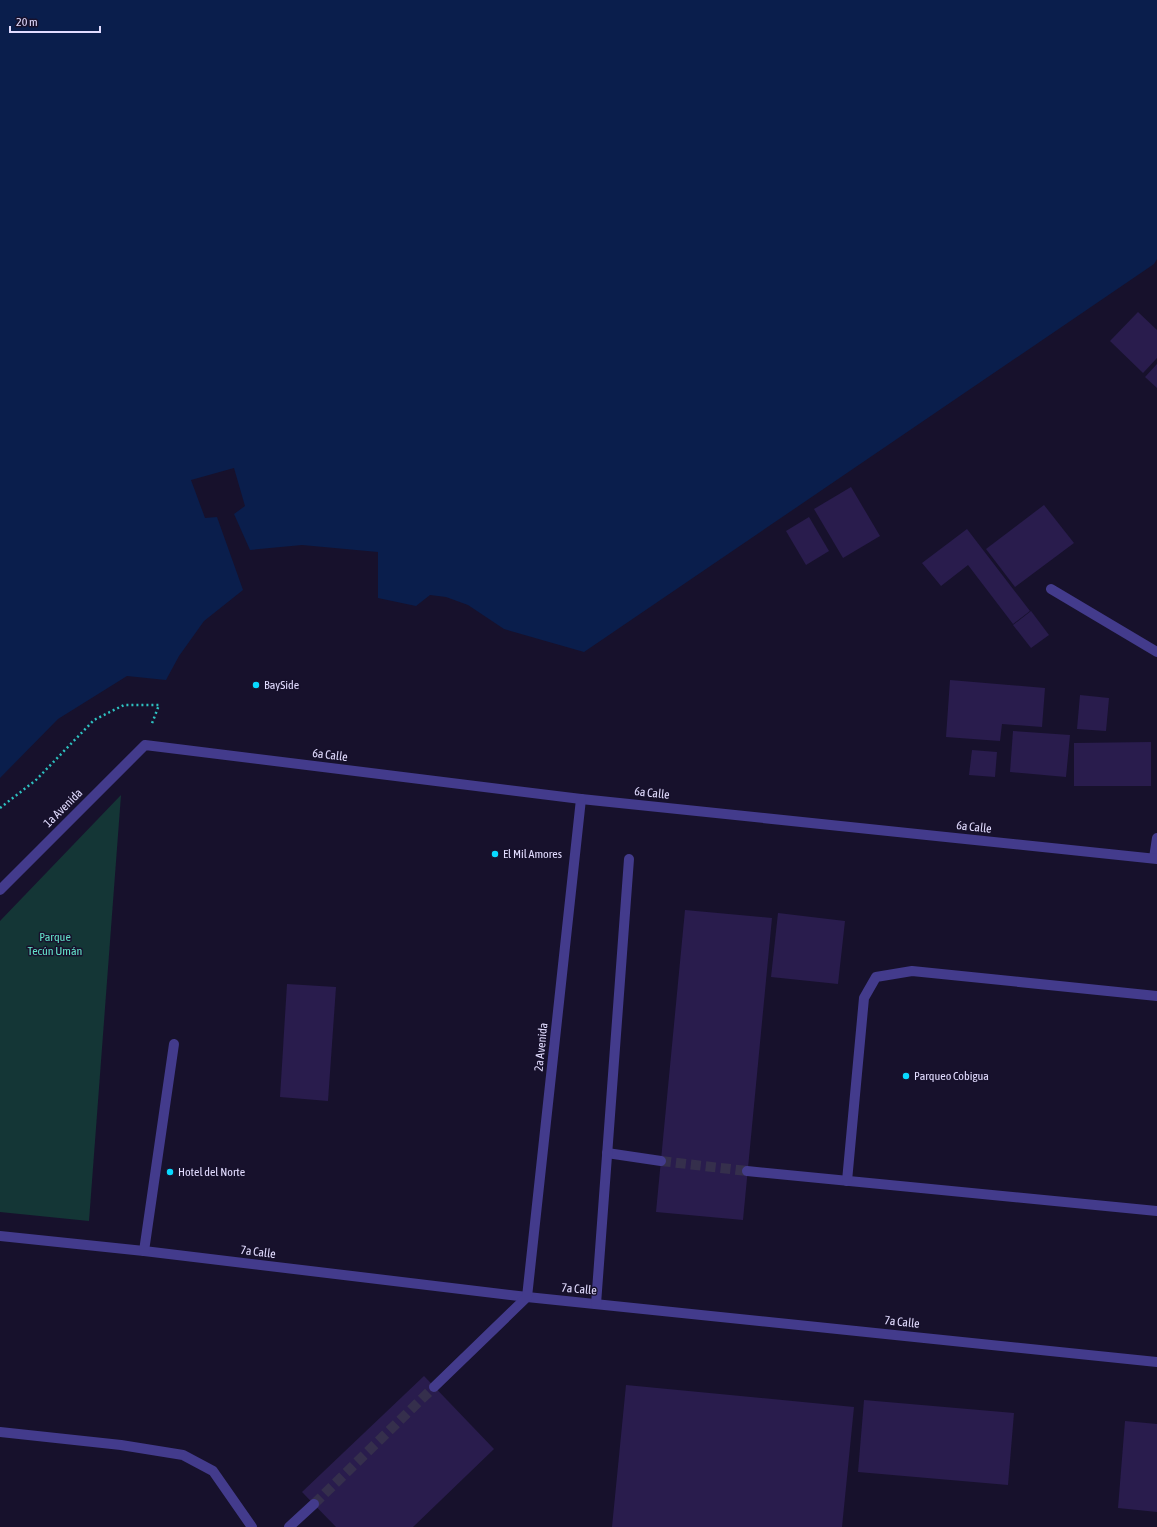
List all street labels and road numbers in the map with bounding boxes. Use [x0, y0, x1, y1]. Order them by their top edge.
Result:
street label: 6a Calle [312, 746, 348, 764]
street label: 6a Calle [634, 784, 670, 802]
street label: 1a Avenida [41, 786, 85, 830]
street label: 6a Calle [956, 818, 992, 836]
street label: 2a Avenida [531, 1022, 551, 1072]
street label: 7a Calle [240, 1243, 276, 1261]
street label: 7a Calle [561, 1280, 597, 1298]
street label: 7a Calle [884, 1313, 920, 1331]

